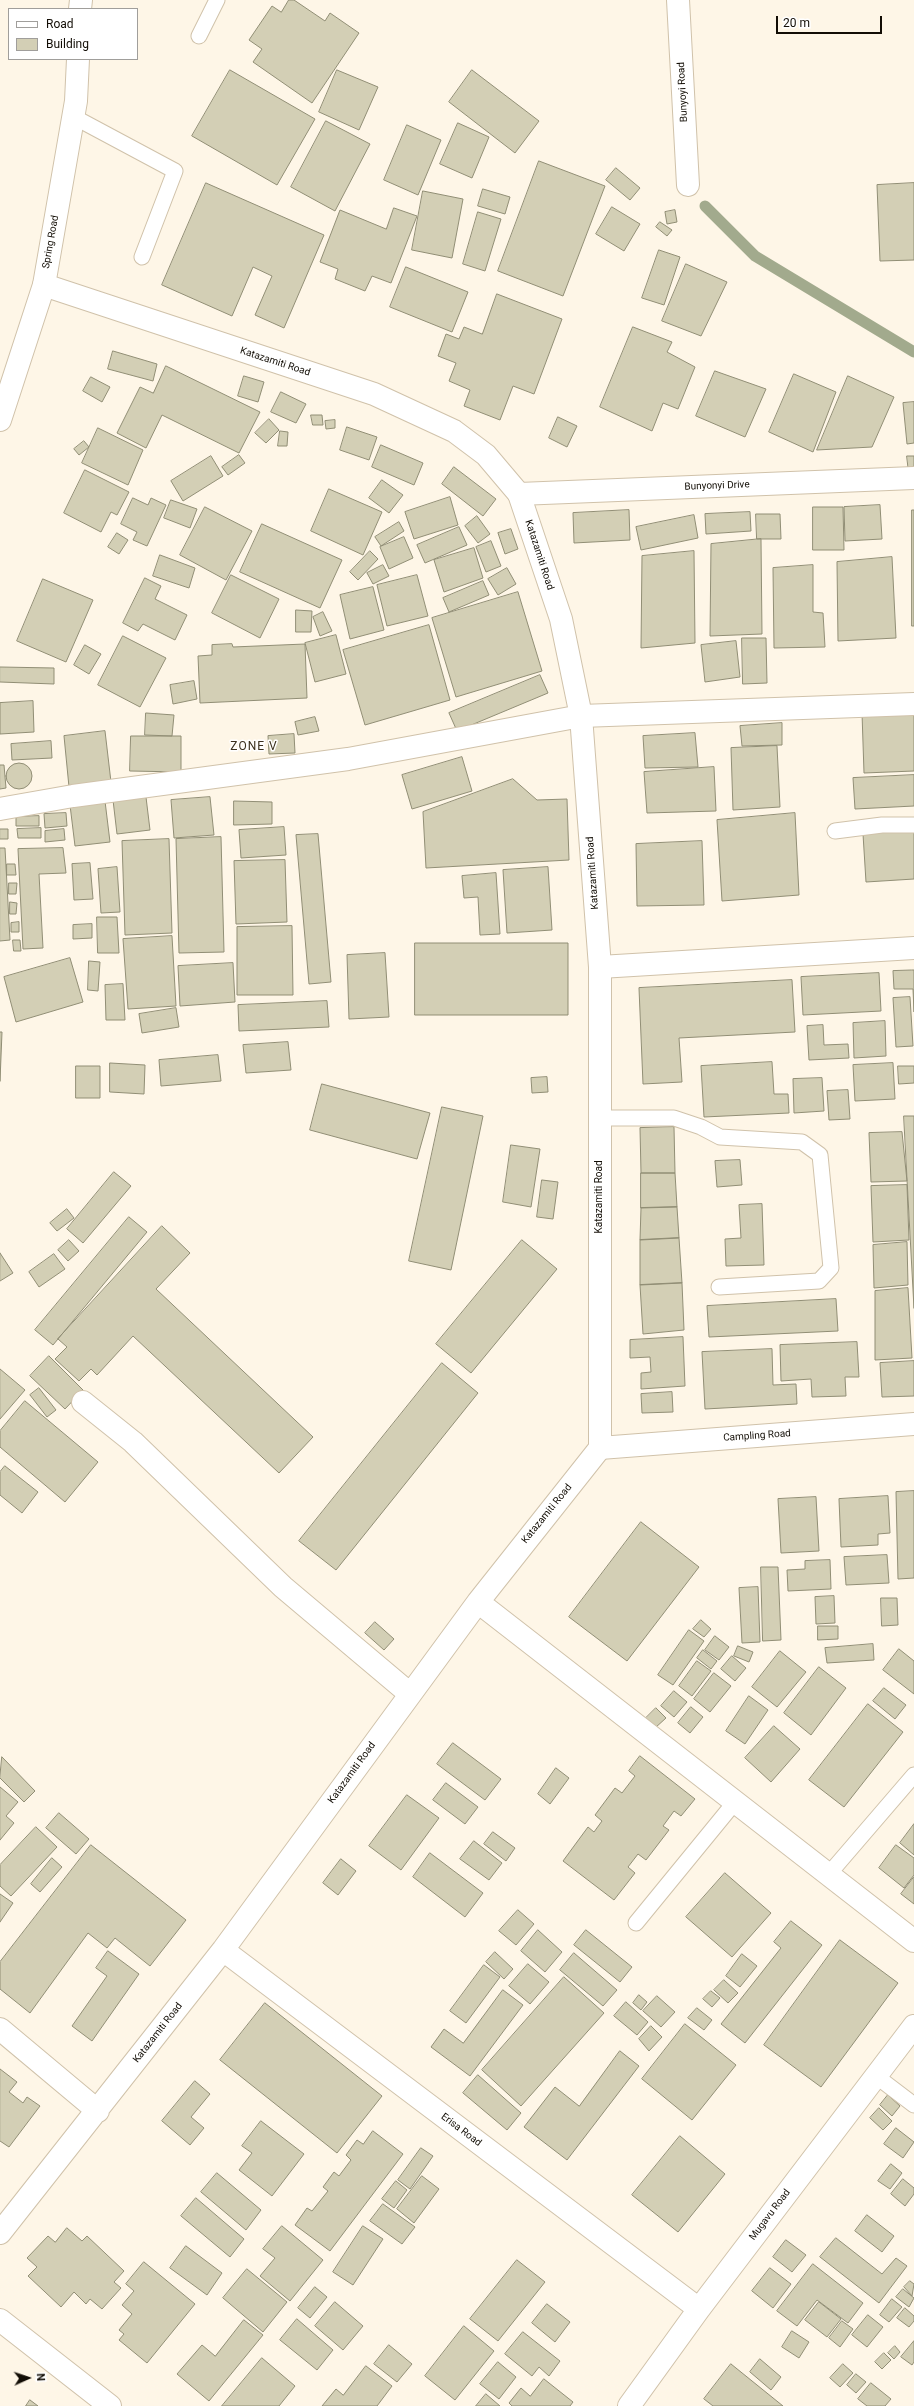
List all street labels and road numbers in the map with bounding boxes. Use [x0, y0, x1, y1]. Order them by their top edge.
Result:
street label: Bunyoyi Road [675, 62, 691, 122]
street label: Spring Road [40, 214, 62, 270]
street label: Katazamiti Road [238, 345, 312, 379]
street label: Bunyonyi Drive [684, 479, 750, 493]
street label: Katazamiti Road [522, 518, 556, 592]
street label: Katazamiti Road [584, 836, 602, 910]
street label: Katazamiti Road [593, 1160, 605, 1234]
street label: Campling Road [723, 1428, 791, 1444]
street label: Katazamiti Road [519, 1482, 575, 1546]
street label: Katazamiti Road [326, 1740, 378, 1806]
street label: Katazamiti Road [131, 2000, 185, 2066]
street label: Erisa Road [438, 2111, 484, 2149]
street label: Mugavu Road [747, 2187, 793, 2243]

